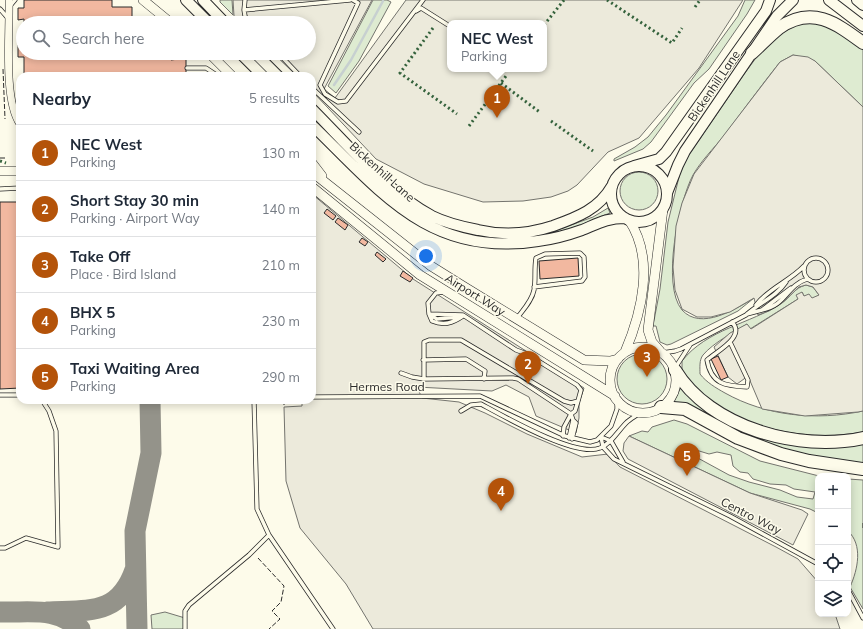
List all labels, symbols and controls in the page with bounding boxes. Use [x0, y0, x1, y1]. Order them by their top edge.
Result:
search box [16, 16, 316, 60]
popup [447, 20, 547, 72]
icon: search [30, 27, 52, 49]
text: Search here [62, 29, 144, 48]
text: NEC West [461, 29, 533, 48]
street label: Bickenhill Lane [684, 47, 743, 124]
text: Parking [461, 48, 507, 64]
pin: 1 [484, 85, 510, 118]
text: Nearby [32, 88, 91, 109]
text: 5 results [249, 90, 300, 106]
text: NEC West [70, 135, 142, 154]
street label: Bickenhill Lane [347, 138, 418, 205]
text: 1 [41, 145, 49, 161]
text: 130 m [262, 145, 300, 161]
text: Parking [70, 154, 116, 170]
text: Short Stay 30 min [70, 191, 199, 210]
text: 2 [41, 201, 49, 217]
text: 140 m [262, 201, 300, 217]
text: Parking · Airport Way [70, 210, 200, 226]
your location [416, 246, 436, 266]
text: Take Off [70, 247, 130, 266]
text: 3 [41, 257, 49, 273]
text: 210 m [262, 257, 300, 273]
text: Place · Bird Island [70, 266, 176, 282]
street label: Airport Way [442, 270, 509, 319]
text: BHX 5 [70, 303, 115, 322]
text: 4 [41, 313, 49, 329]
text: 230 m [262, 313, 300, 329]
text: Parking [70, 322, 116, 338]
pin: 3 [634, 344, 660, 377]
pin: 2 [515, 351, 541, 384]
text: Taxi Waiting Area [70, 359, 199, 378]
text: 5 [41, 369, 49, 385]
text: 290 m [262, 369, 300, 385]
text: Parking [70, 378, 116, 394]
street label: Hermes Road [349, 379, 425, 394]
pin: 5 [674, 443, 700, 476]
map controls [815, 473, 851, 617]
button: + [815, 473, 851, 509]
pin: 4 [488, 478, 514, 511]
street label: Centro Way [718, 494, 785, 537]
button: − [815, 509, 851, 545]
button: locate [815, 545, 851, 581]
button: layers [815, 581, 851, 617]

